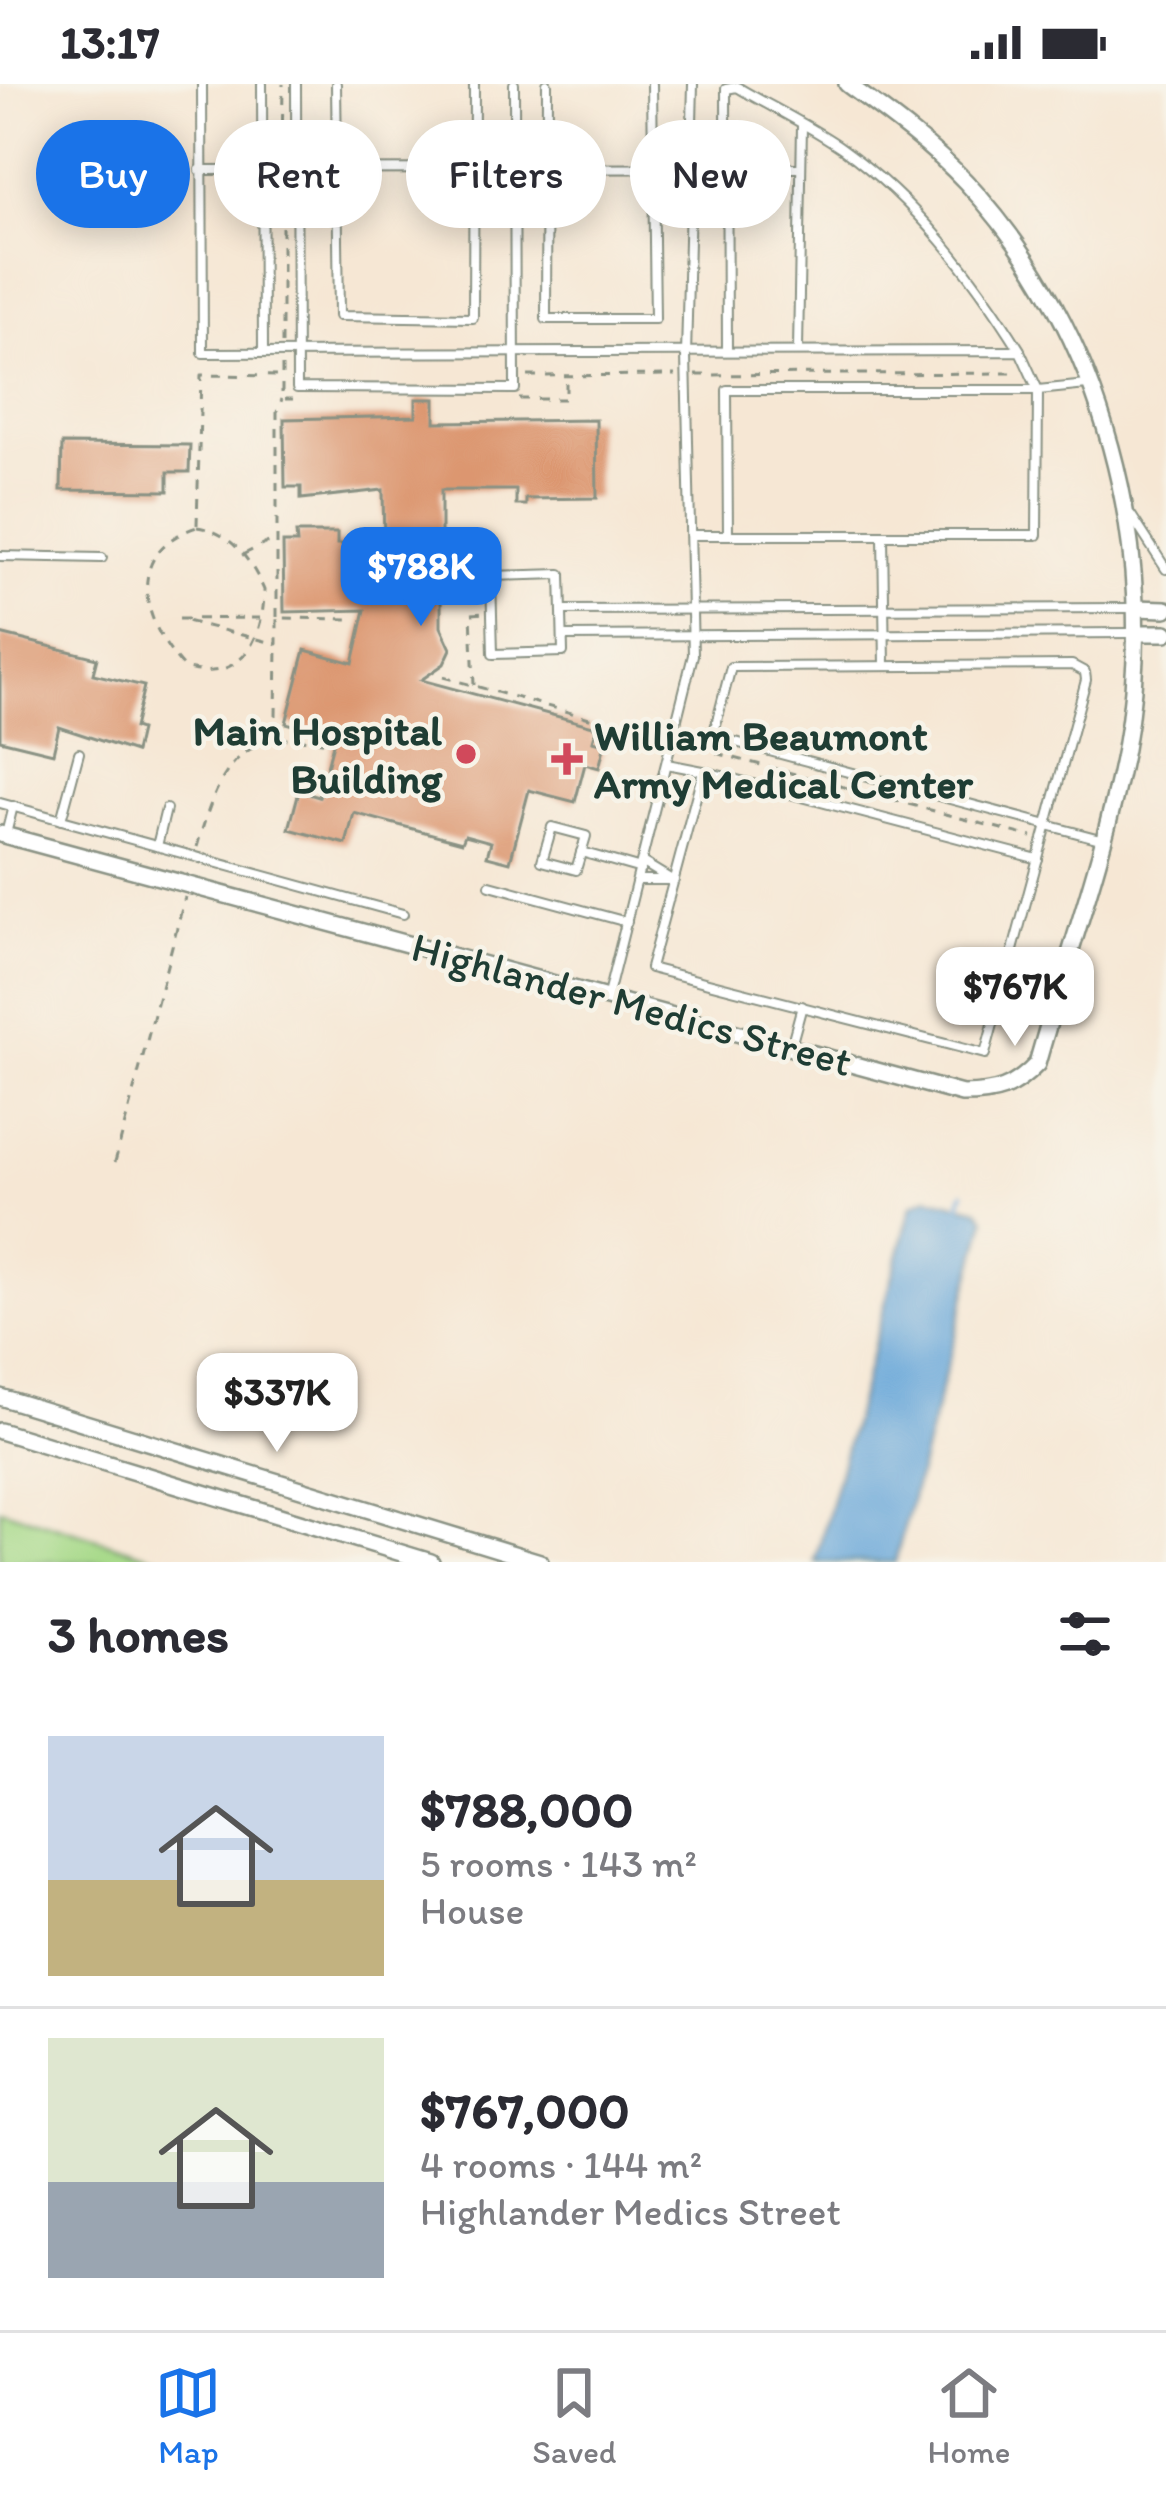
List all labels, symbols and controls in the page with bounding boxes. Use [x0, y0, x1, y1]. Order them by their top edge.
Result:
text: 13:17 [60, 15, 160, 69]
chip: Buy [36, 120, 190, 228]
chip: Rent [214, 120, 382, 228]
chip: Filters [406, 120, 606, 228]
chip: New [630, 120, 791, 228]
pin: $788K [337, 527, 505, 629]
text: $788K [368, 542, 474, 589]
place label: Main Hospital Building [193, 705, 442, 804]
place label: William Beaumont Army Medical Center [594, 710, 974, 809]
marker: Main Hospital Building [453, 741, 479, 767]
marker: William Beaumont Army Medical Center [551, 743, 583, 775]
street label: Highlander Medics Street [406, 921, 858, 1087]
pin: $767K [931, 947, 1099, 1049]
text: $767K [963, 962, 1067, 1009]
pin: $337K [193, 1353, 361, 1455]
text: $337K [224, 1368, 330, 1415]
icon: filters [1052, 1601, 1118, 1667]
text: 3 homes [48, 1604, 229, 1665]
text: $788,000 [420, 1779, 633, 1840]
icon: home [144, 1784, 288, 1928]
text: 5 rooms · 143 m² [420, 1840, 697, 1887]
text: House [420, 1887, 524, 1934]
text: $767,000 [420, 2080, 630, 2141]
icon: home [144, 2086, 288, 2230]
text: 4 rooms · 144 m² [420, 2141, 702, 2188]
text: Highlander Medics Street [420, 2188, 841, 2235]
tab: Map [155, 2360, 221, 2471]
tab: Saved [532, 2360, 617, 2471]
tab: Home [927, 2360, 1011, 2471]

